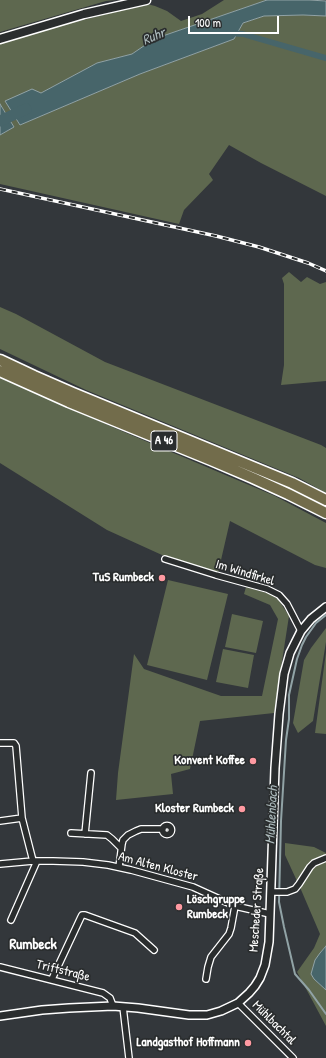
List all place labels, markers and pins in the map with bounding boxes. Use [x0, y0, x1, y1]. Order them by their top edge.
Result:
place label: TuS Rumbeck [93, 570, 154, 586]
marker: TuS Rumbeck [157, 573, 167, 583]
place label: Konvent Koffee [174, 753, 245, 769]
marker: Konvent Koffee [248, 756, 258, 766]
place label: Kloster Rumbeck [155, 801, 234, 817]
marker: Kloster Rumbeck [237, 804, 247, 814]
place label: Löschgruppe Rumbeck [187, 892, 245, 923]
marker: Löschgruppe Rumbeck [174, 902, 184, 912]
place label: Landgasthof Hoffmann [137, 1035, 240, 1051]
marker: Landgasthof Hoffmann [243, 1038, 253, 1048]

